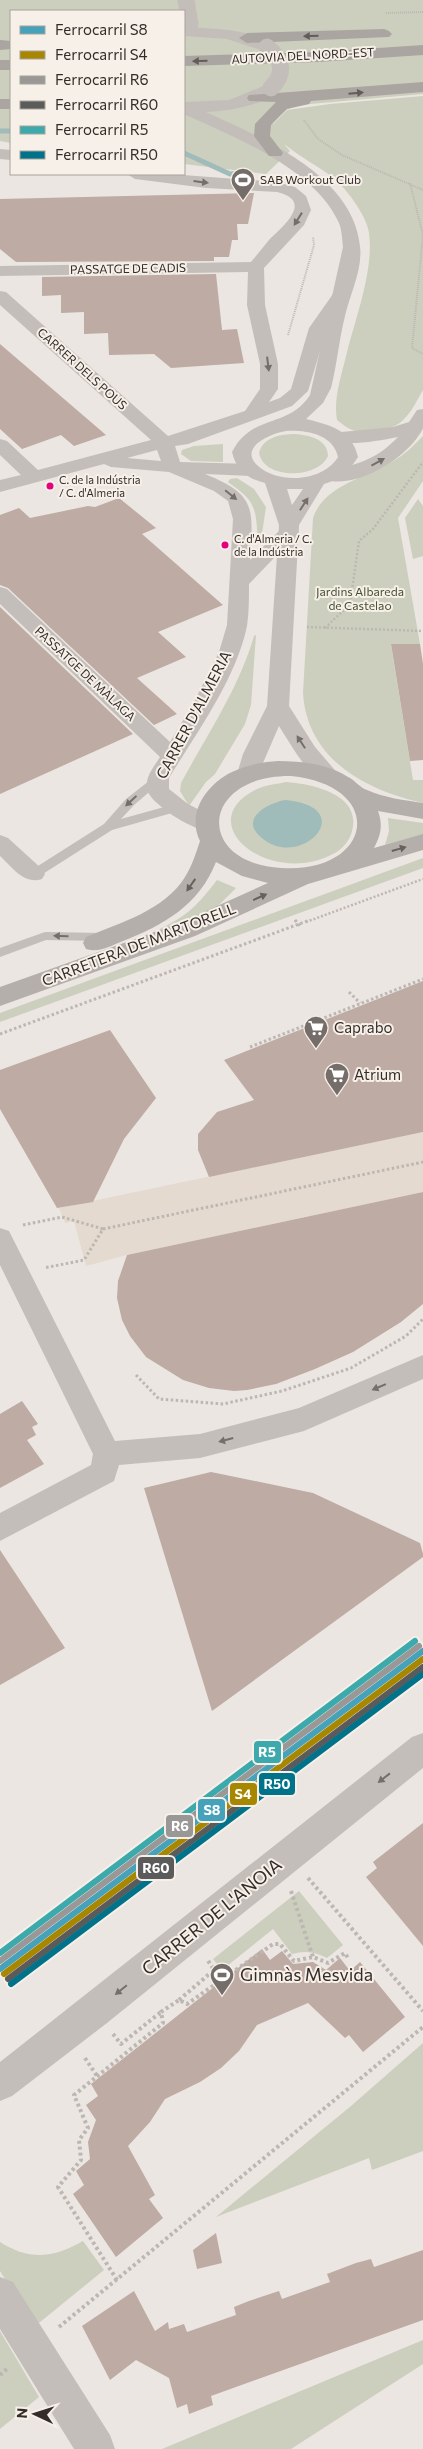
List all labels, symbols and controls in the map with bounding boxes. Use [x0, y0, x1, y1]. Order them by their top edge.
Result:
legend [10, 10, 185, 175]
text: Ferrocarril S8 [55, 20, 148, 38]
one-way arrow [303, 33, 319, 41]
street label: AUTOVIA DEL NORD-EST [231, 44, 375, 66]
text: Ferrocarril S4 [55, 45, 147, 63]
one-way arrow [191, 57, 207, 65]
text: Ferrocarril R6 [55, 70, 149, 88]
one-way arrow [348, 89, 364, 97]
text: Ferrocarril R60 [55, 95, 158, 113]
text: Ferrocarril R5 [55, 120, 148, 138]
text: Ferrocarril R50 [55, 145, 158, 163]
sports icon: SAB Workout Club [230, 167, 256, 201]
place label: SAB Workout Club [260, 172, 361, 186]
one-way arrow [193, 178, 209, 186]
one-way arrow [294, 212, 303, 225]
street label: PASSATGE DE CADIS [70, 260, 186, 276]
street label: CARRER DELS POUS [35, 324, 130, 412]
one-way arrow [264, 356, 272, 372]
one-way arrow [371, 458, 385, 466]
place label: C. de la Indústria / C. d'Almeria [59, 473, 141, 499]
marker: C. de la Indústria / C. d'Almeria [45, 481, 55, 491]
one-way arrow [225, 490, 238, 501]
one-way arrow [299, 498, 309, 511]
place label: C. d'Almeria / C. de la Indústria [234, 532, 313, 558]
marker: C. d'Almeria / C. de la Indústria [220, 540, 230, 550]
park label: Jardins Albareda de Castelao [316, 584, 404, 612]
street label: PASSATGE DE MÀLAGA [33, 623, 139, 723]
street label: CARRER D'ALMERIA [152, 647, 235, 782]
one-way arrow [296, 735, 306, 749]
one-way arrow [126, 795, 138, 807]
one-way arrow [392, 845, 407, 853]
one-way arrow [186, 878, 196, 892]
one-way arrow [253, 892, 267, 900]
street label: CARRETERA DE MARTORELL [39, 899, 239, 989]
one-way arrow [53, 932, 69, 940]
supermarket icon: Caprabo [303, 1015, 329, 1049]
place label: Caprabo [334, 1018, 393, 1036]
supermarket icon: Atrium [324, 1062, 350, 1096]
place label: Atrium [354, 1065, 401, 1083]
one-way arrow [372, 1383, 386, 1391]
one-way arrow [218, 1436, 233, 1444]
line badge: R5 [253, 1740, 282, 1764]
text: R5 [258, 1743, 276, 1760]
line badge: R50 [258, 1772, 296, 1796]
one-way arrow [377, 1773, 391, 1783]
text: R50 [263, 1775, 291, 1792]
line badge: S4 [229, 1782, 258, 1806]
text: S4 [235, 1785, 252, 1802]
line badge: S8 [197, 1798, 226, 1822]
text: S8 [203, 1801, 221, 1818]
line badge: R6 [165, 1814, 194, 1838]
text: R6 [171, 1817, 189, 1834]
street label: CARRER DE L'ANOIA [137, 1853, 286, 1979]
line badge: R60 [137, 1856, 175, 1880]
text: R60 [142, 1859, 170, 1876]
sports icon: Gimnàs Mesvida [209, 1962, 235, 1996]
place label: Gimnàs Mesvida [240, 1963, 373, 1985]
one-way arrow [115, 1984, 128, 1995]
north arrow [10, 2389, 60, 2439]
text: N [13, 2407, 30, 2419]

